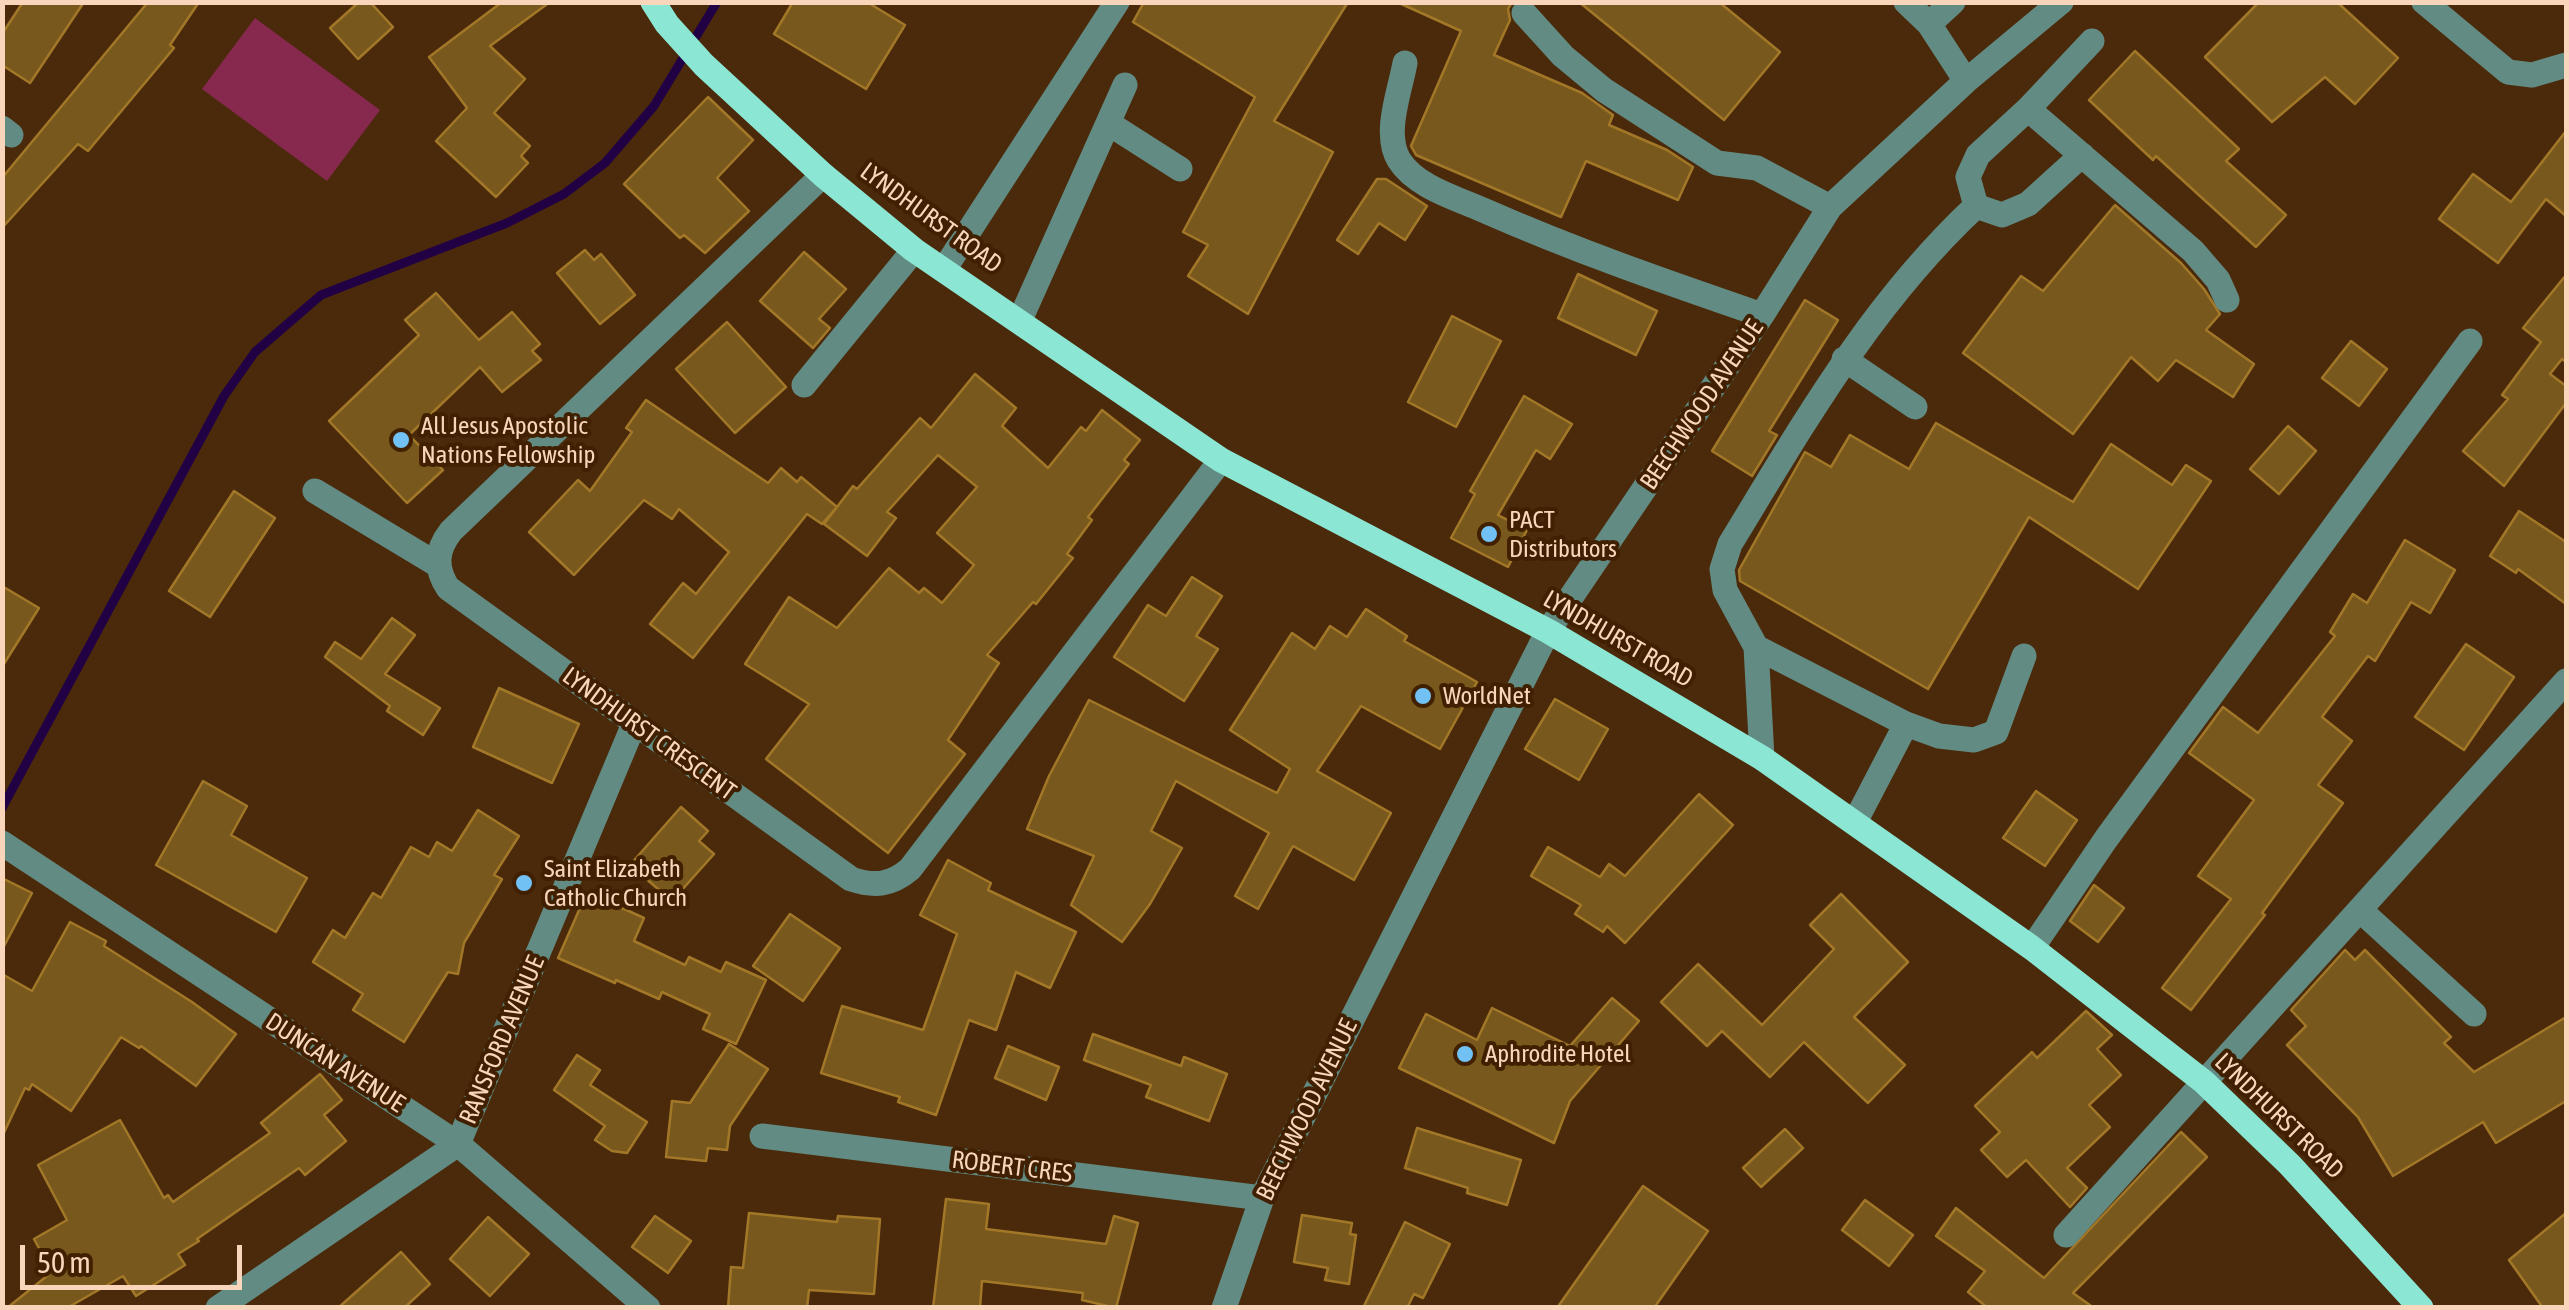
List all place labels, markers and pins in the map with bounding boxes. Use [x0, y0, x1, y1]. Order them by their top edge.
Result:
place label: All Jesus Apostolic Nations Fellowship [421, 411, 595, 470]
marker: All Jesus Apostolic Nations Fellowship [390, 429, 412, 451]
place label: PACT Distributors [1509, 505, 1617, 564]
marker: PACT Distributors [1478, 523, 1500, 545]
place label: WorldNet [1443, 681, 1531, 711]
marker: WorldNet [1412, 685, 1434, 707]
place label: Saint Elizabeth Catholic Church [544, 854, 687, 913]
marker: Saint Elizabeth Catholic Church [513, 872, 535, 894]
place label: Aphrodite Hotel [1485, 1039, 1631, 1069]
marker: Aphrodite Hotel [1454, 1043, 1476, 1065]

